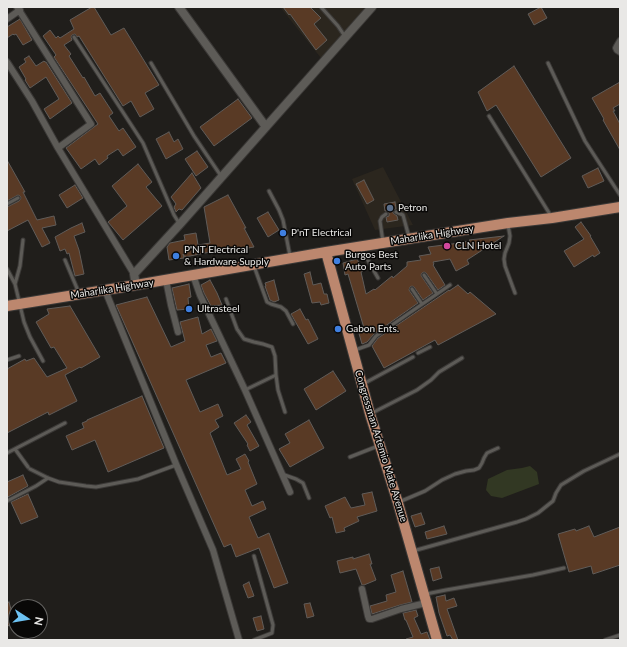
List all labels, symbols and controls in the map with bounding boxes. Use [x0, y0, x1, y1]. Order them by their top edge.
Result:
place label: Petron [398, 202, 427, 214]
marker: Petron [385, 203, 395, 213]
street label: Maharlika Highway [389, 222, 475, 248]
place label: P'nT Electrical [291, 227, 352, 239]
marker: P'nT Electrical [278, 228, 288, 238]
place label: CLN Hotel [455, 240, 501, 252]
marker: CLN Hotel [442, 241, 452, 251]
place label: P'NT Electrical & Hardware Supply [184, 244, 269, 268]
place label: Burgos Best Auto Parts [345, 249, 398, 272]
marker: P'NT Electrical & Hardware Supply [171, 251, 181, 261]
marker: Burgos Best Auto Parts [332, 256, 342, 266]
street label: Maharlika Highway [69, 276, 155, 302]
place label: Ultrasteel [197, 303, 240, 315]
marker: Ultrasteel [184, 304, 194, 314]
place label: Gabon Ents. [346, 323, 399, 335]
marker: Gabon Ents. [333, 324, 343, 334]
street label: Congressman Artemio Mate Avenue [352, 369, 410, 523]
north arrow [8, 599, 48, 639]
text: N [32, 616, 46, 627]

